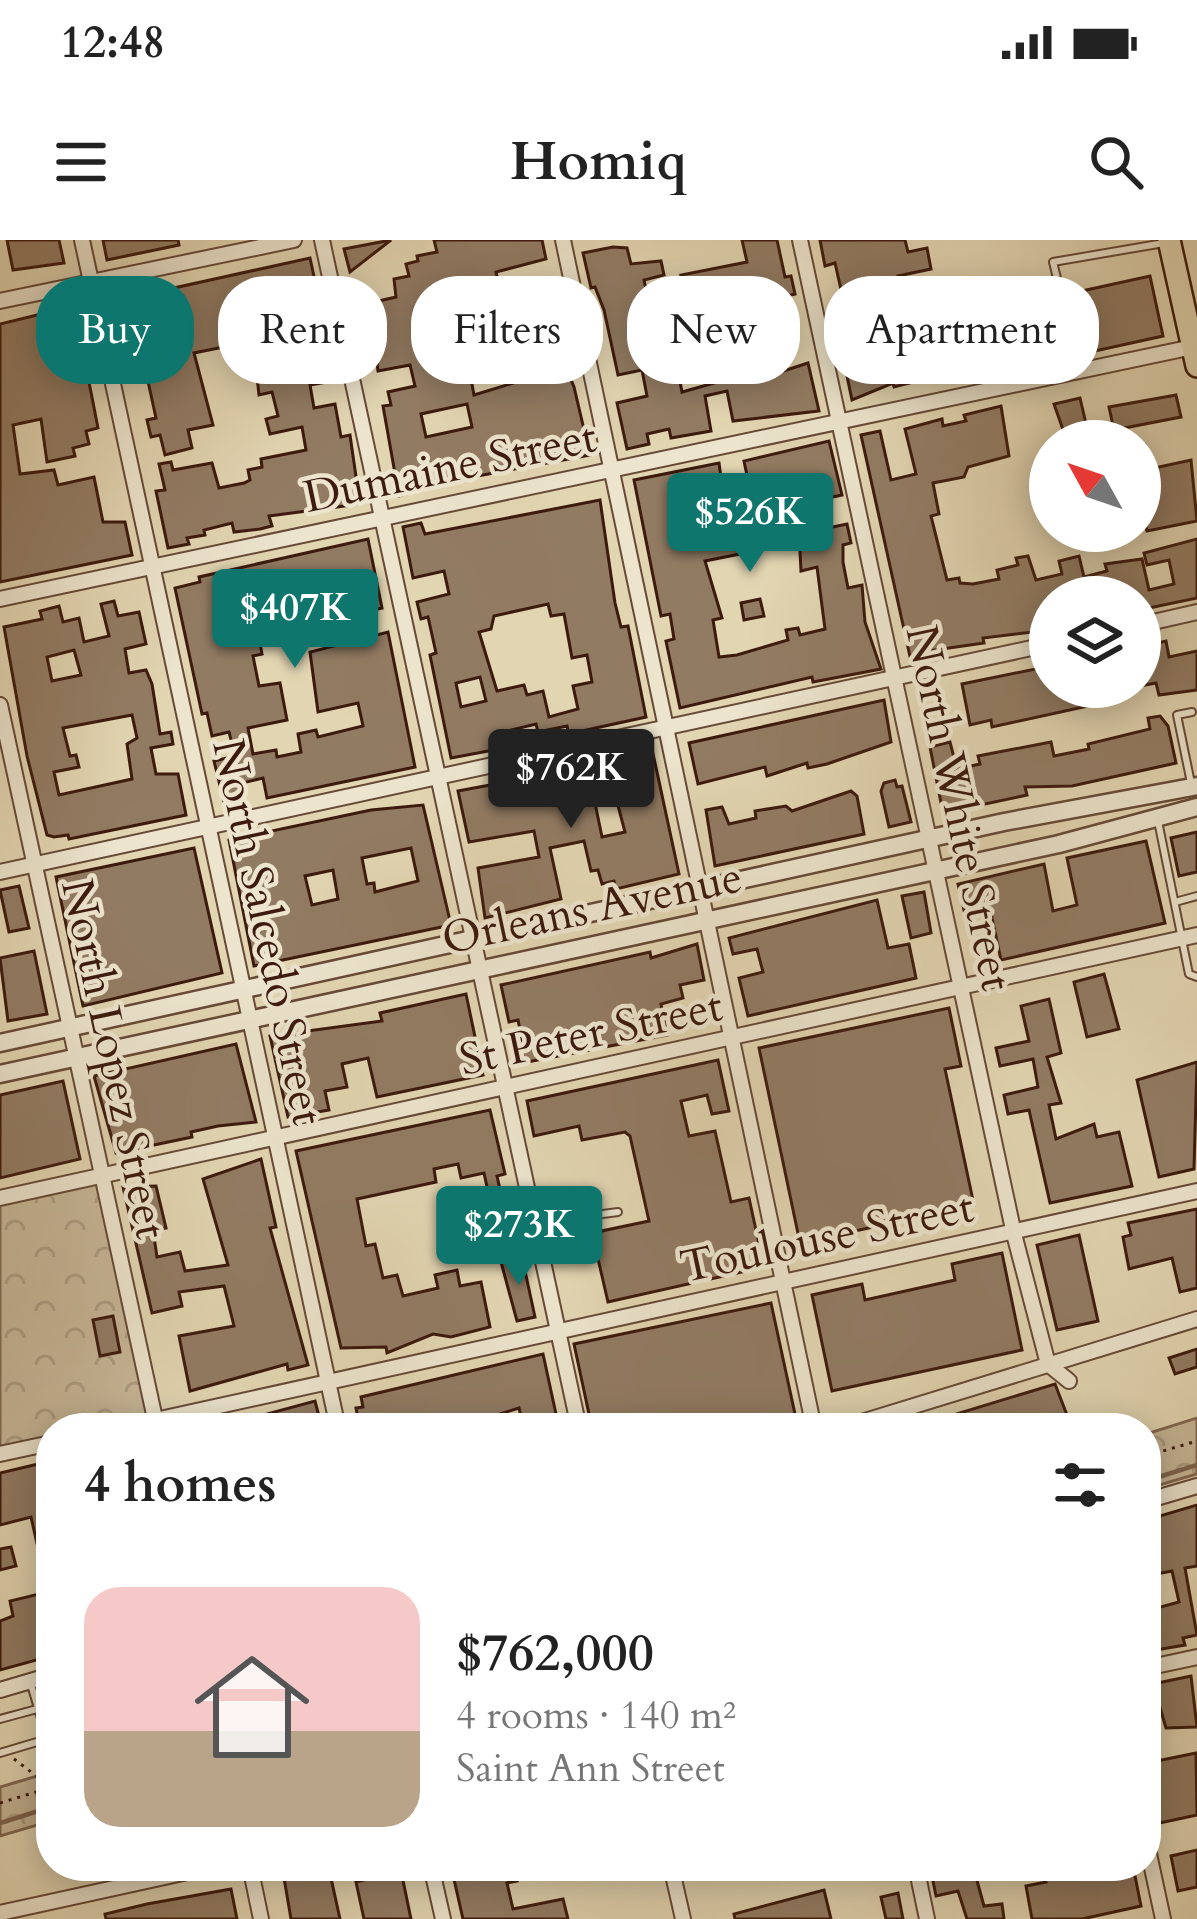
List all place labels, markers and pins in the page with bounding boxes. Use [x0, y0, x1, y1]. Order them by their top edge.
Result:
pin: $526K [666, 473, 834, 575]
pin: $407K [211, 569, 379, 671]
pin: $762K [487, 729, 655, 831]
pin: $273K [435, 1186, 603, 1288]

